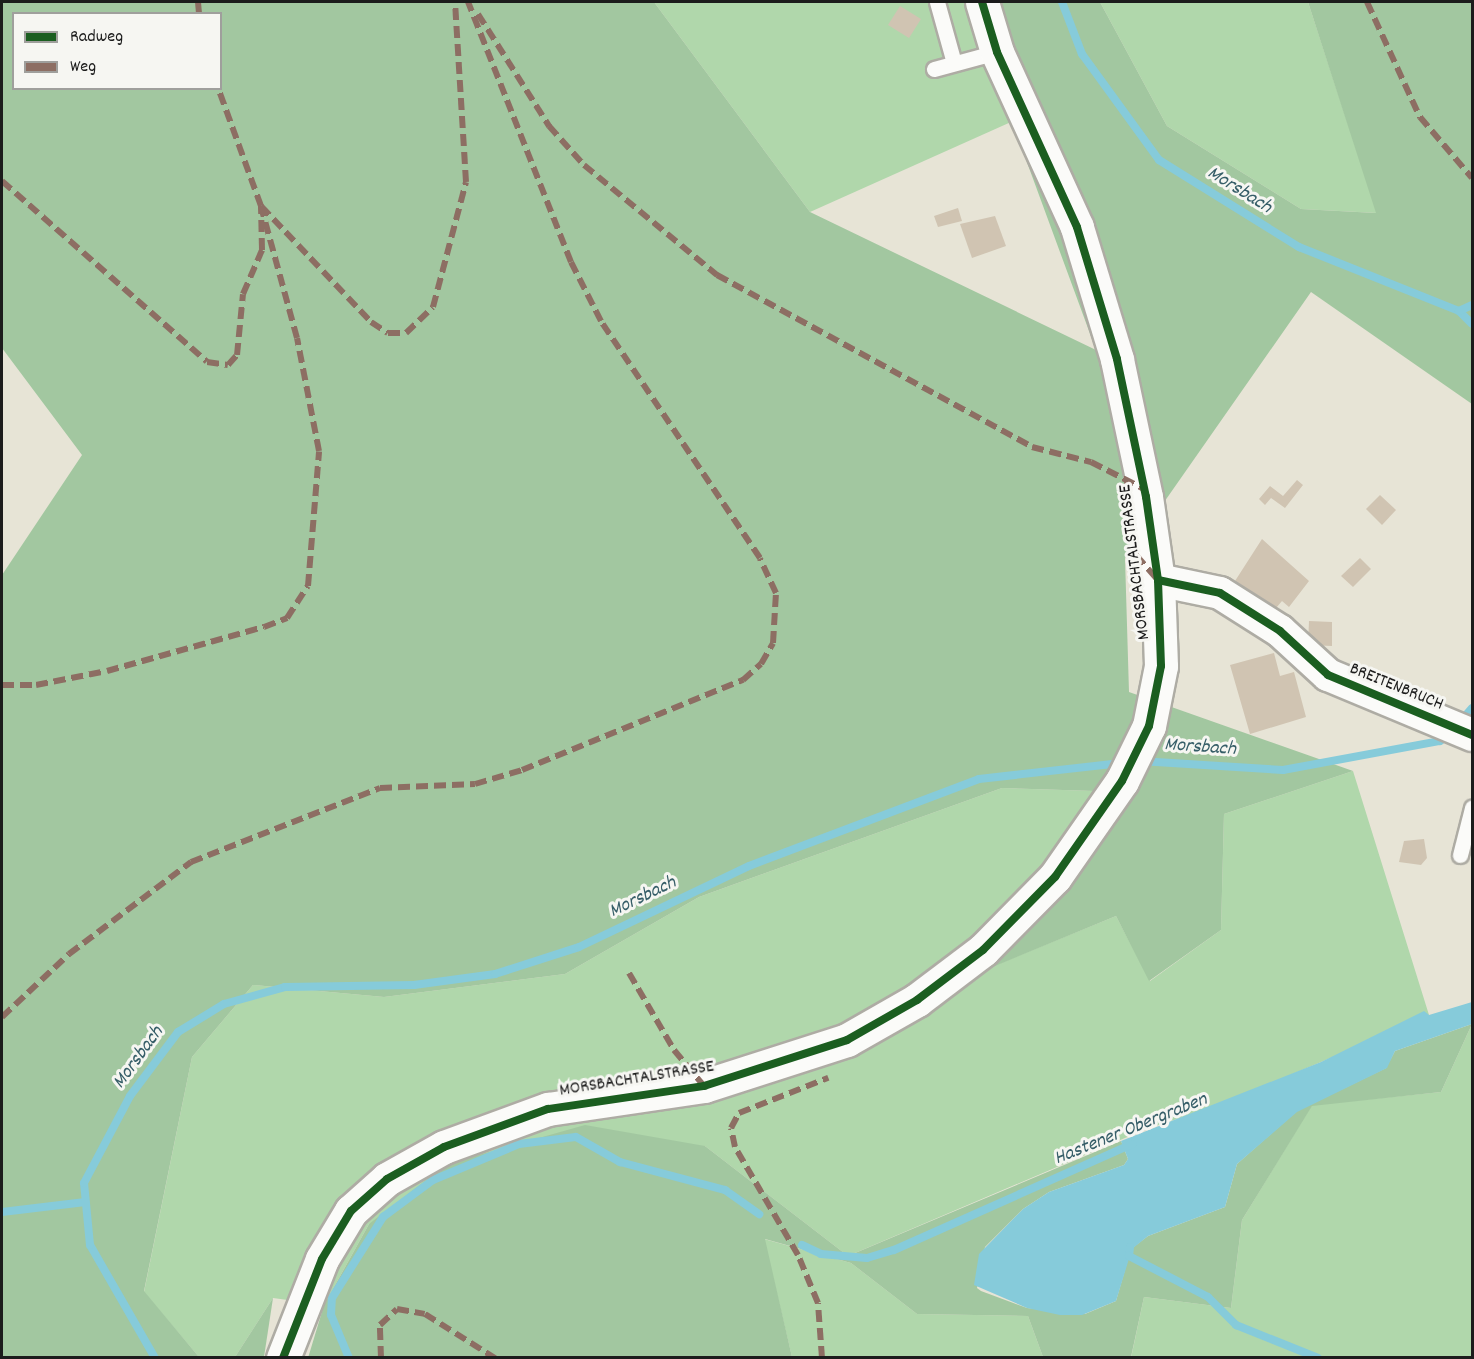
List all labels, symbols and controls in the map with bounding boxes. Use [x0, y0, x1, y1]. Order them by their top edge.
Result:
legend [12, 12, 222, 90]
text: Radweg [70, 25, 123, 50]
text: Weg [70, 55, 96, 80]
water label: Morsbach [1202, 162, 1276, 220]
street label: MORSBACHTALSTRASSE [1116, 483, 1156, 641]
street label: BREITENBRUCH [1346, 659, 1446, 717]
water label: Morsbach [1163, 734, 1237, 762]
water label: Morsbach [606, 871, 680, 925]
water label: Morsbach [108, 1022, 170, 1094]
street label: MORSBACHTALSTRASSE [558, 1057, 716, 1103]
water label: Hastener Obergraben [1051, 1088, 1211, 1172]

